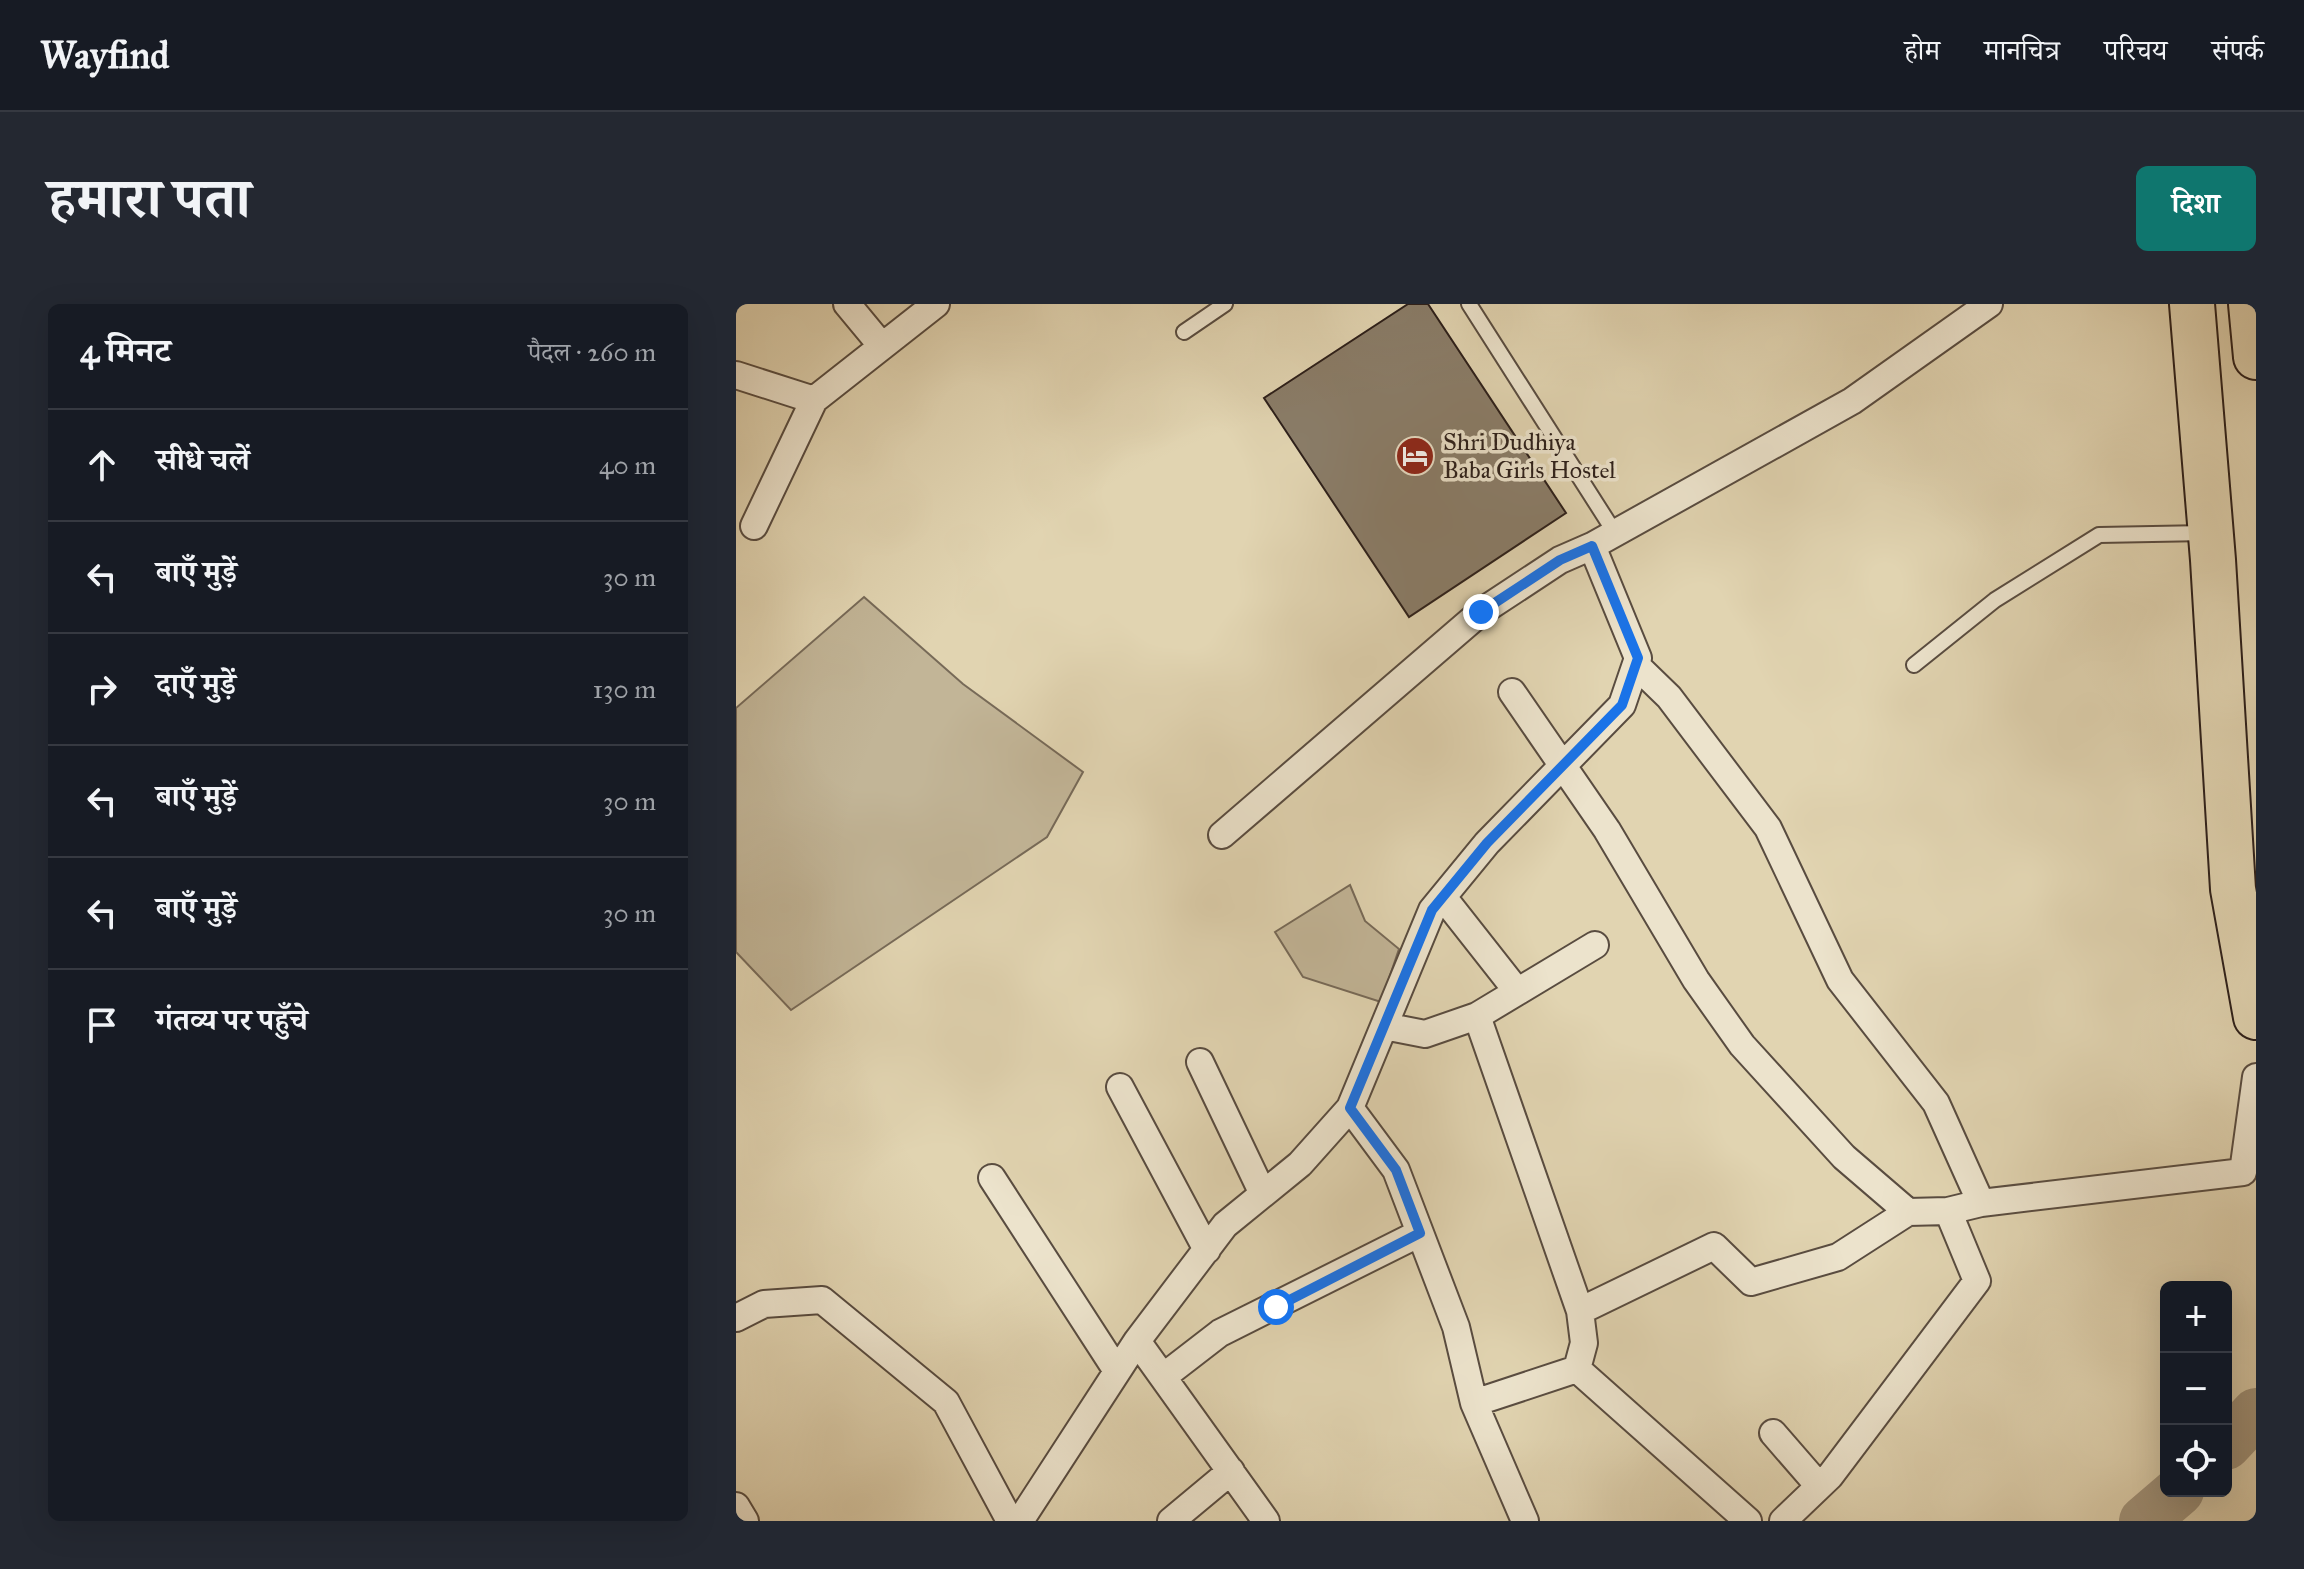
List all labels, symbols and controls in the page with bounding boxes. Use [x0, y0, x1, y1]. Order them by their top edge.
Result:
text: Wayfind [40, 32, 169, 78]
text: होम [1904, 33, 1940, 68]
text: मानचित्र [1984, 33, 2060, 68]
text: परिचय [2104, 33, 2167, 68]
text: संपर्क [2211, 33, 2264, 68]
text: हमारा पता [48, 164, 251, 232]
button: दिशा [2136, 166, 2256, 251]
text: 4 मिनट [80, 330, 171, 371]
text: पैदल · 260 m [528, 336, 656, 368]
place label: Shri Dudhiya Baba Girls Hostel [1443, 427, 1616, 485]
hotel icon: Shri Dudhiya Baba Girls Hostel [1394, 435, 1436, 477]
text: सीधे चलें [156, 442, 249, 478]
icon: ahead [80, 443, 124, 487]
text: 40 m [599, 449, 656, 481]
text: बाएँ मुड़ें [156, 554, 237, 590]
icon: left [80, 555, 124, 599]
text: 30 m [603, 561, 656, 593]
route end [1463, 594, 1499, 630]
text: दाएँ मुड़ें [156, 666, 236, 702]
icon: right [80, 667, 124, 711]
text: 130 m [593, 673, 656, 705]
text: बाएँ मुड़ें [156, 778, 237, 814]
icon: left [80, 779, 124, 823]
text: 30 m [603, 785, 656, 817]
text: बाएँ मुड़ें [156, 890, 237, 926]
icon: left [80, 891, 124, 935]
text: 30 m [603, 897, 656, 929]
text: गंतव्य पर पहुँचे [156, 1002, 308, 1038]
icon: arrive [80, 1003, 124, 1047]
map controls [2160, 1281, 2232, 1497]
button: + [2160, 1281, 2232, 1353]
route start [1258, 1289, 1294, 1325]
button: − [2160, 1353, 2232, 1425]
button: locate [2160, 1425, 2232, 1497]

